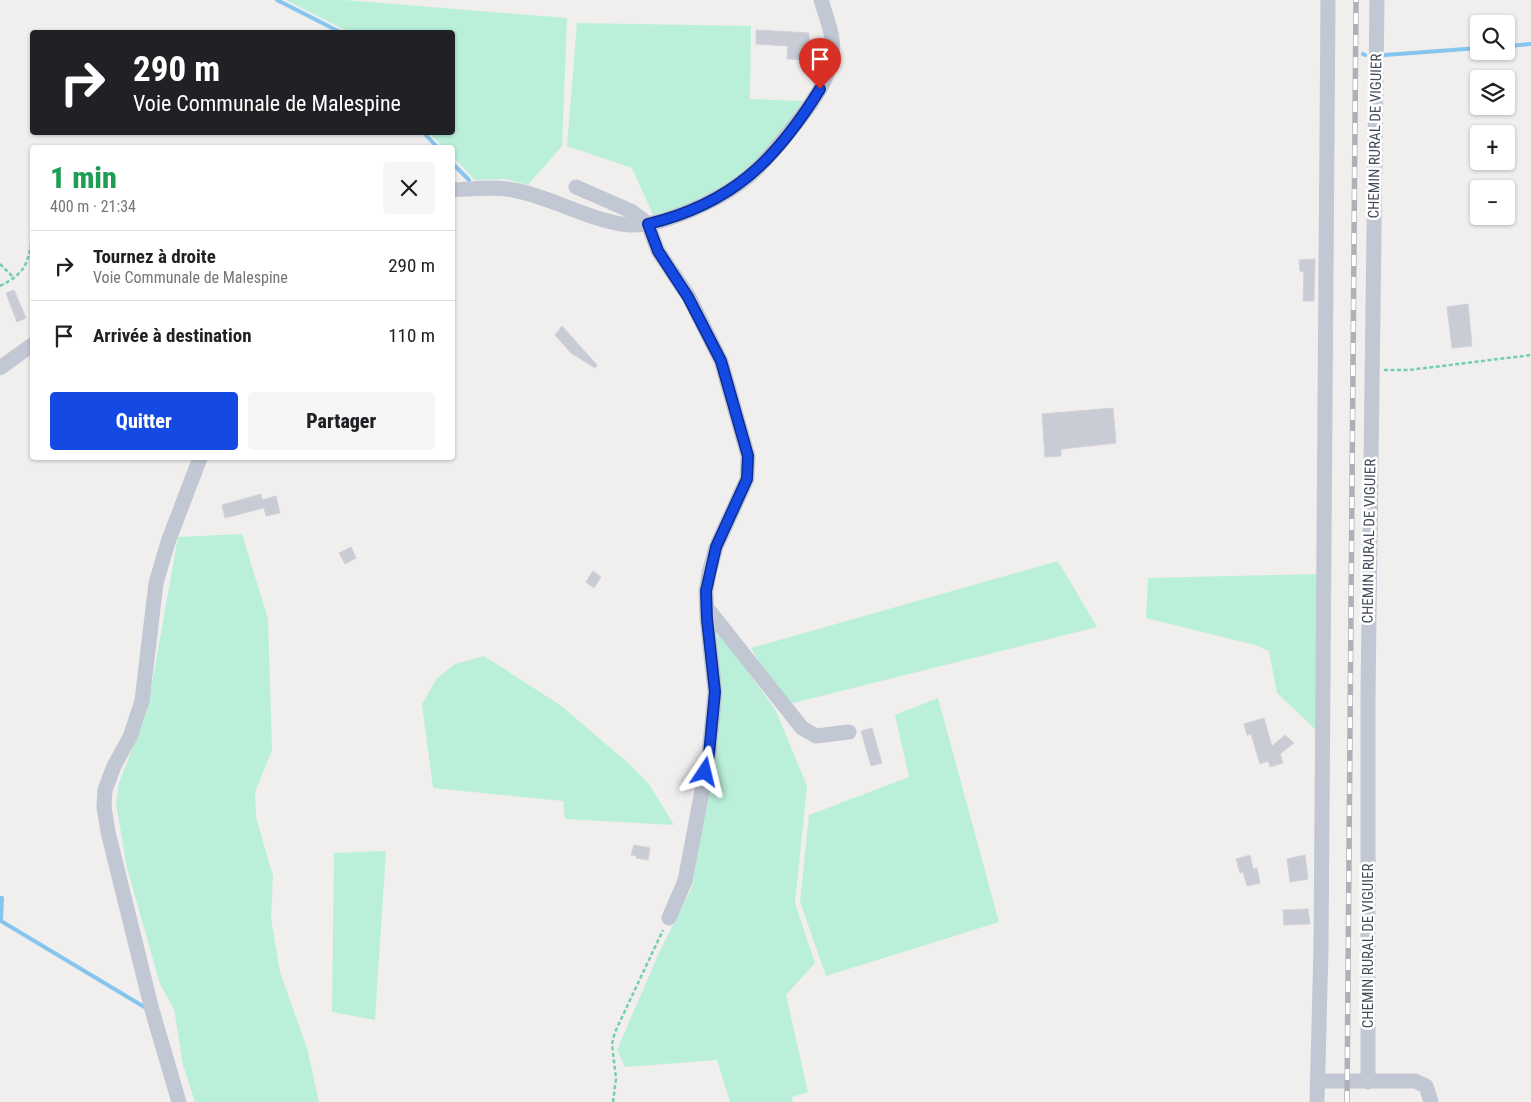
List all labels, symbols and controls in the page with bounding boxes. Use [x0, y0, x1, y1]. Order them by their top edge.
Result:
map controls [1470, 15, 1515, 225]
button: search [1470, 15, 1515, 60]
pin [799, 38, 841, 89]
icon: arrive [806, 45, 834, 73]
text: 290 m [133, 49, 220, 90]
icon: right [50, 50, 115, 115]
street label: CHEMIN RURAL DE VIGUIER [1365, 53, 1385, 219]
button: layers [1470, 70, 1515, 115]
text: Voie Communale de Malespine [133, 91, 401, 116]
button: + [1470, 125, 1515, 170]
text: 1 min [50, 160, 117, 195]
button: close [383, 162, 435, 214]
button: − [1470, 180, 1515, 225]
text: 400 m · 21:34 [50, 197, 136, 216]
text: Tournez à droite [93, 245, 216, 268]
icon: right [50, 252, 78, 280]
text: 290 m [388, 254, 435, 277]
text: Voie Communale de Malespine [93, 268, 288, 287]
icon: arrive [50, 322, 78, 350]
text: Arrivée à destination [93, 324, 252, 347]
text: 110 m [388, 324, 435, 347]
button: Quitter [50, 392, 238, 450]
button: Partager [248, 392, 435, 450]
street label: CHEMIN RURAL DE VIGUIER [1359, 458, 1379, 624]
position arrow [678, 745, 730, 797]
street label: CHEMIN RURAL DE VIGUIER [1359, 864, 1377, 1028]

